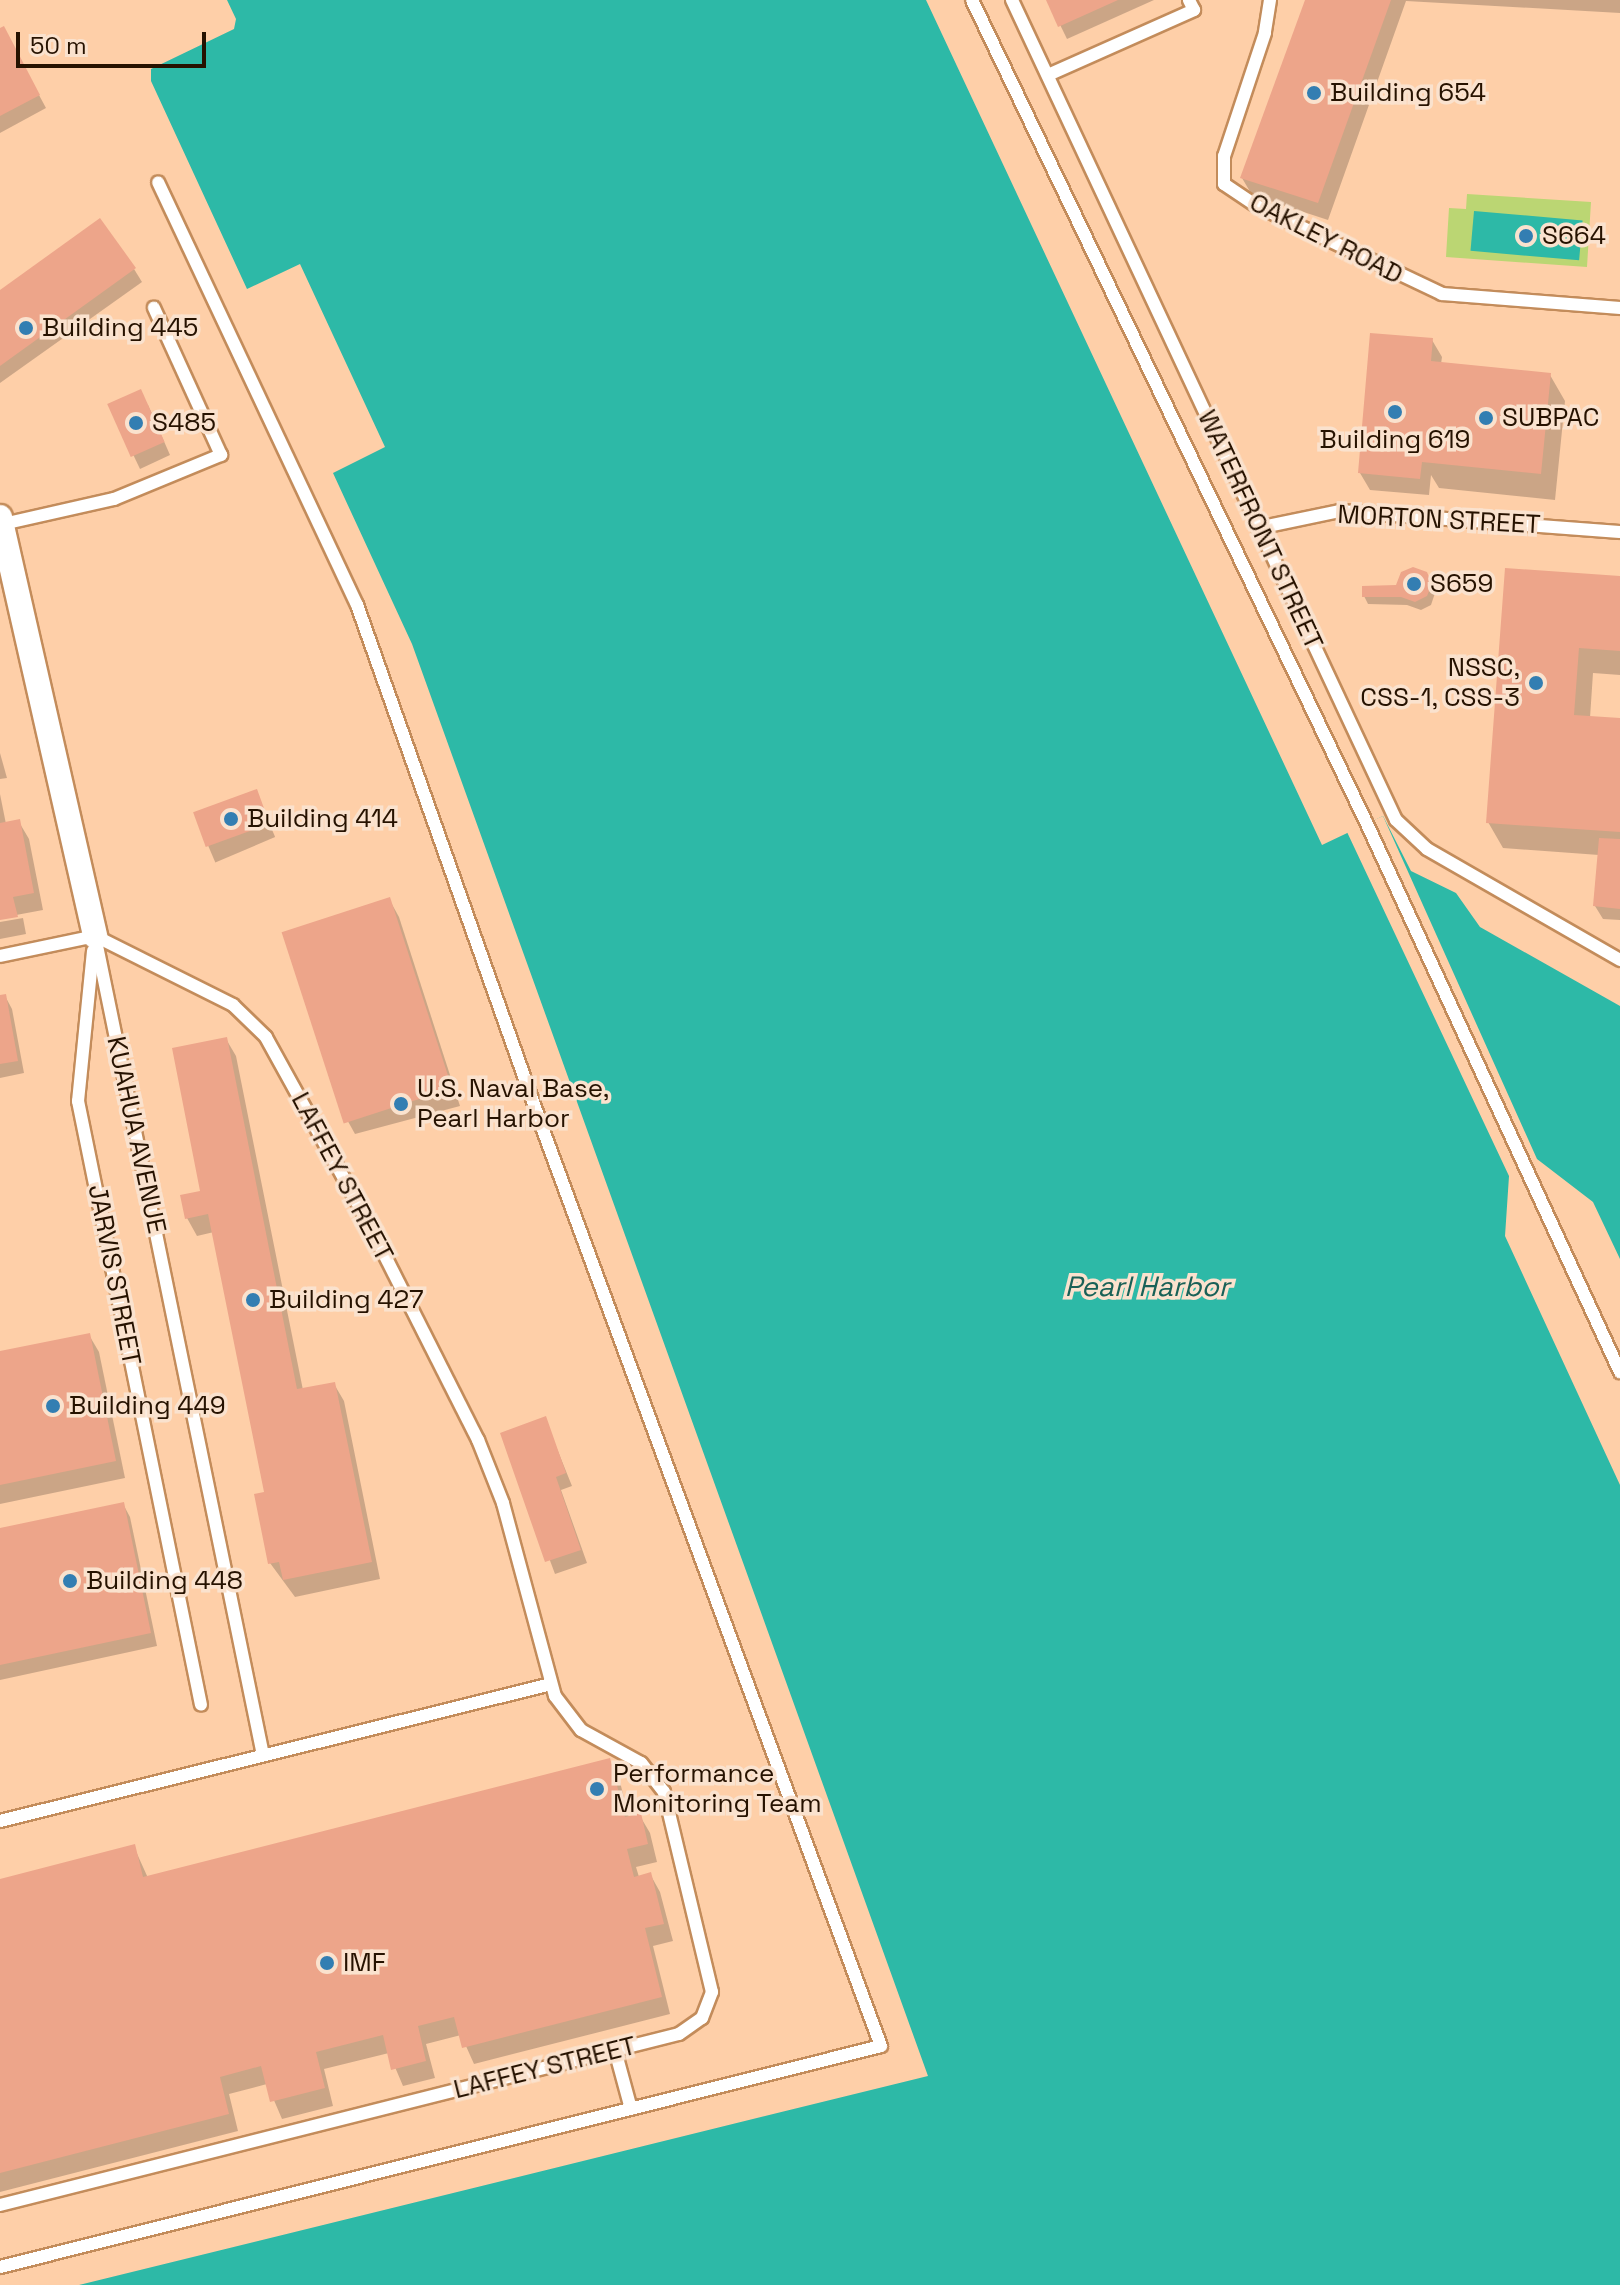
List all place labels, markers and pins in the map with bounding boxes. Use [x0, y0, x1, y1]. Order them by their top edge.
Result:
place label: Building 654 [1330, 77, 1486, 109]
marker: Building 654 [1305, 84, 1323, 102]
place label: S664 [1542, 220, 1606, 252]
marker: S664 [1517, 227, 1535, 245]
place label: Building 445 [42, 312, 198, 344]
marker: Building 445 [17, 319, 35, 337]
place label: SUBPAC [1502, 402, 1599, 434]
marker: Building 619 [1386, 403, 1404, 421]
place label: S485 [152, 407, 216, 439]
marker: SUBPAC [1477, 409, 1495, 427]
marker: S485 [127, 414, 145, 432]
place label: Building 619 [1320, 424, 1470, 456]
place label: S659 [1430, 568, 1493, 600]
marker: S659 [1405, 575, 1423, 593]
place label: NSSC, CSS-1, CSS-3 [1359, 652, 1520, 714]
marker: NSSC, CSS-1, CSS-3 [1527, 674, 1545, 692]
place label: Building 414 [247, 803, 398, 835]
marker: Building 414 [222, 810, 240, 828]
place label: U.S. Naval Base, Pearl Harbor [417, 1073, 610, 1134]
marker: U.S. Naval Base, Pearl Harbor [392, 1095, 410, 1113]
place label: Building 427 [269, 1284, 424, 1316]
marker: Building 427 [244, 1291, 262, 1309]
place label: Building 449 [69, 1390, 226, 1422]
marker: Building 449 [44, 1397, 62, 1415]
place label: Building 448 [86, 1565, 243, 1597]
marker: Building 448 [61, 1572, 79, 1590]
place label: Performance Monitoring Team [613, 1758, 822, 1820]
marker: Performance Monitoring Team [588, 1780, 606, 1798]
place label: IMF [343, 1947, 386, 1979]
marker: IMF [318, 1954, 336, 1972]

